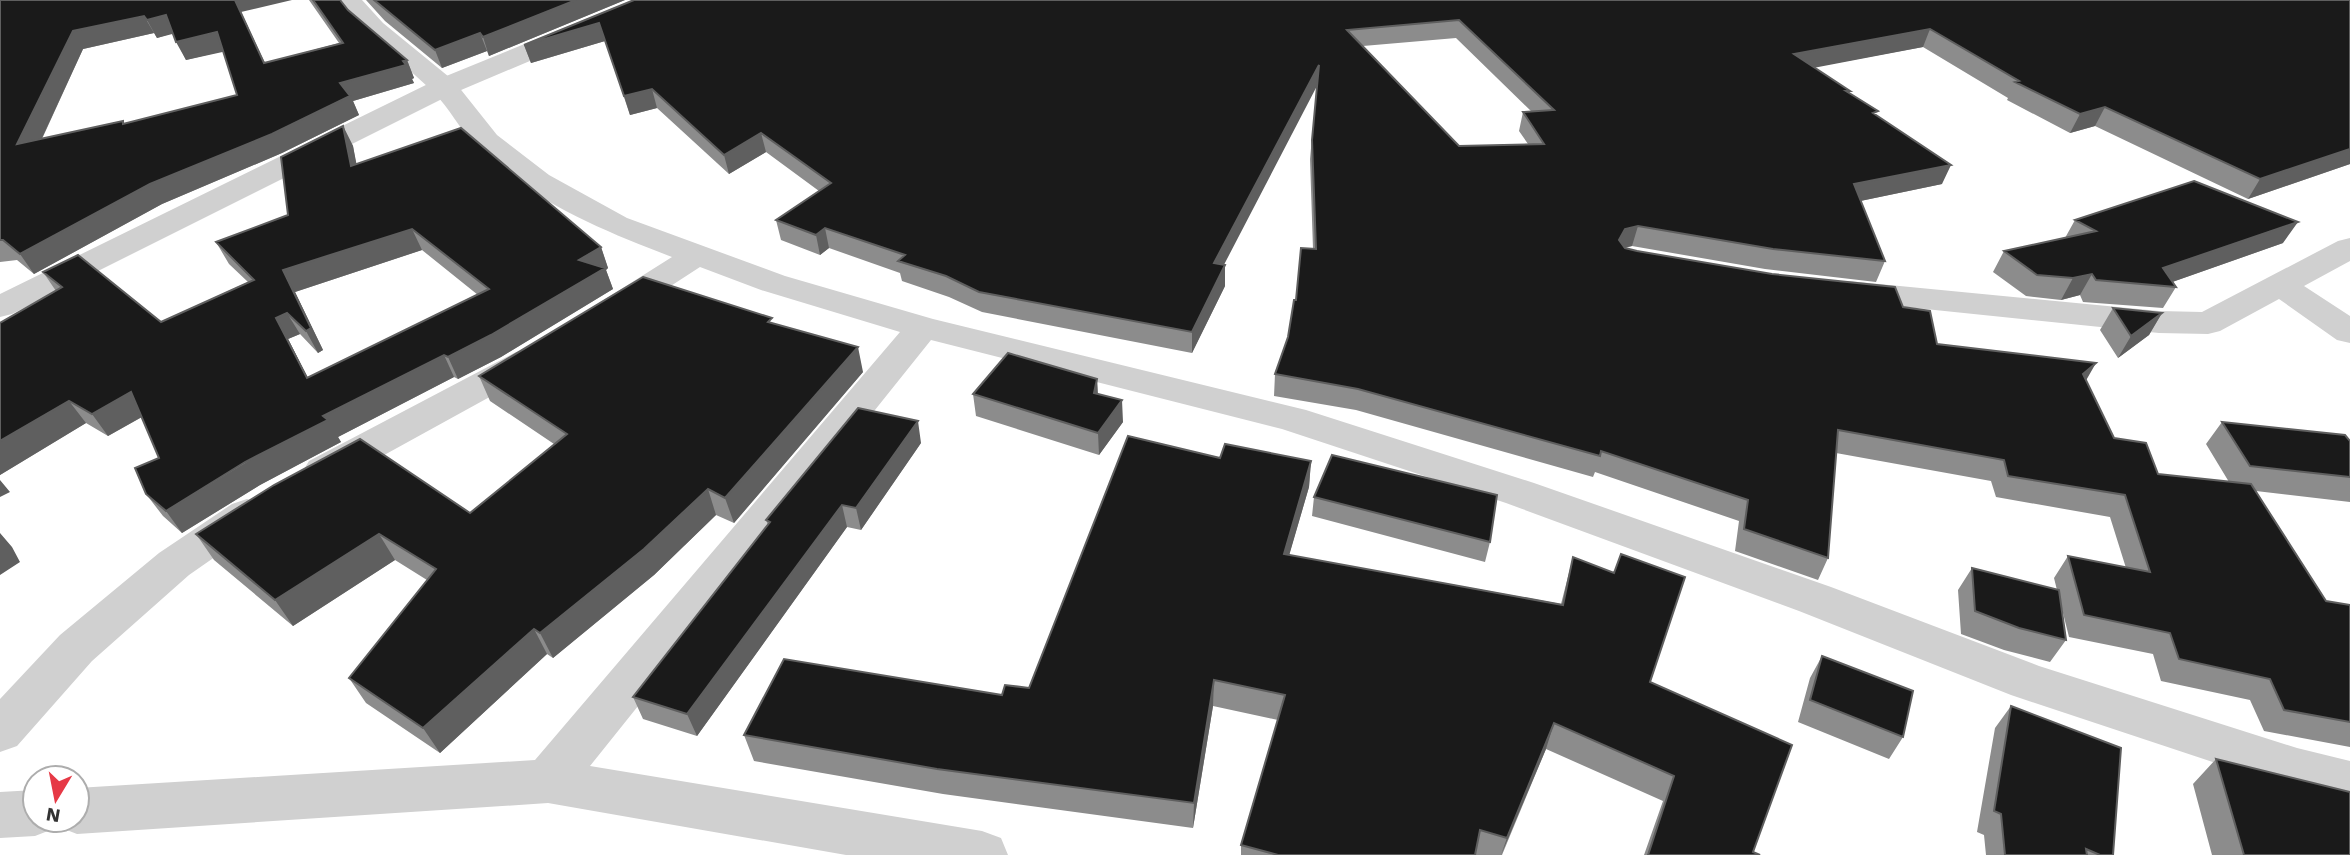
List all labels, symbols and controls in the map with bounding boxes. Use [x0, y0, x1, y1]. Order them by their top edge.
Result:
north arrow [21, 764, 91, 834]
text: N [44, 803, 62, 828]

